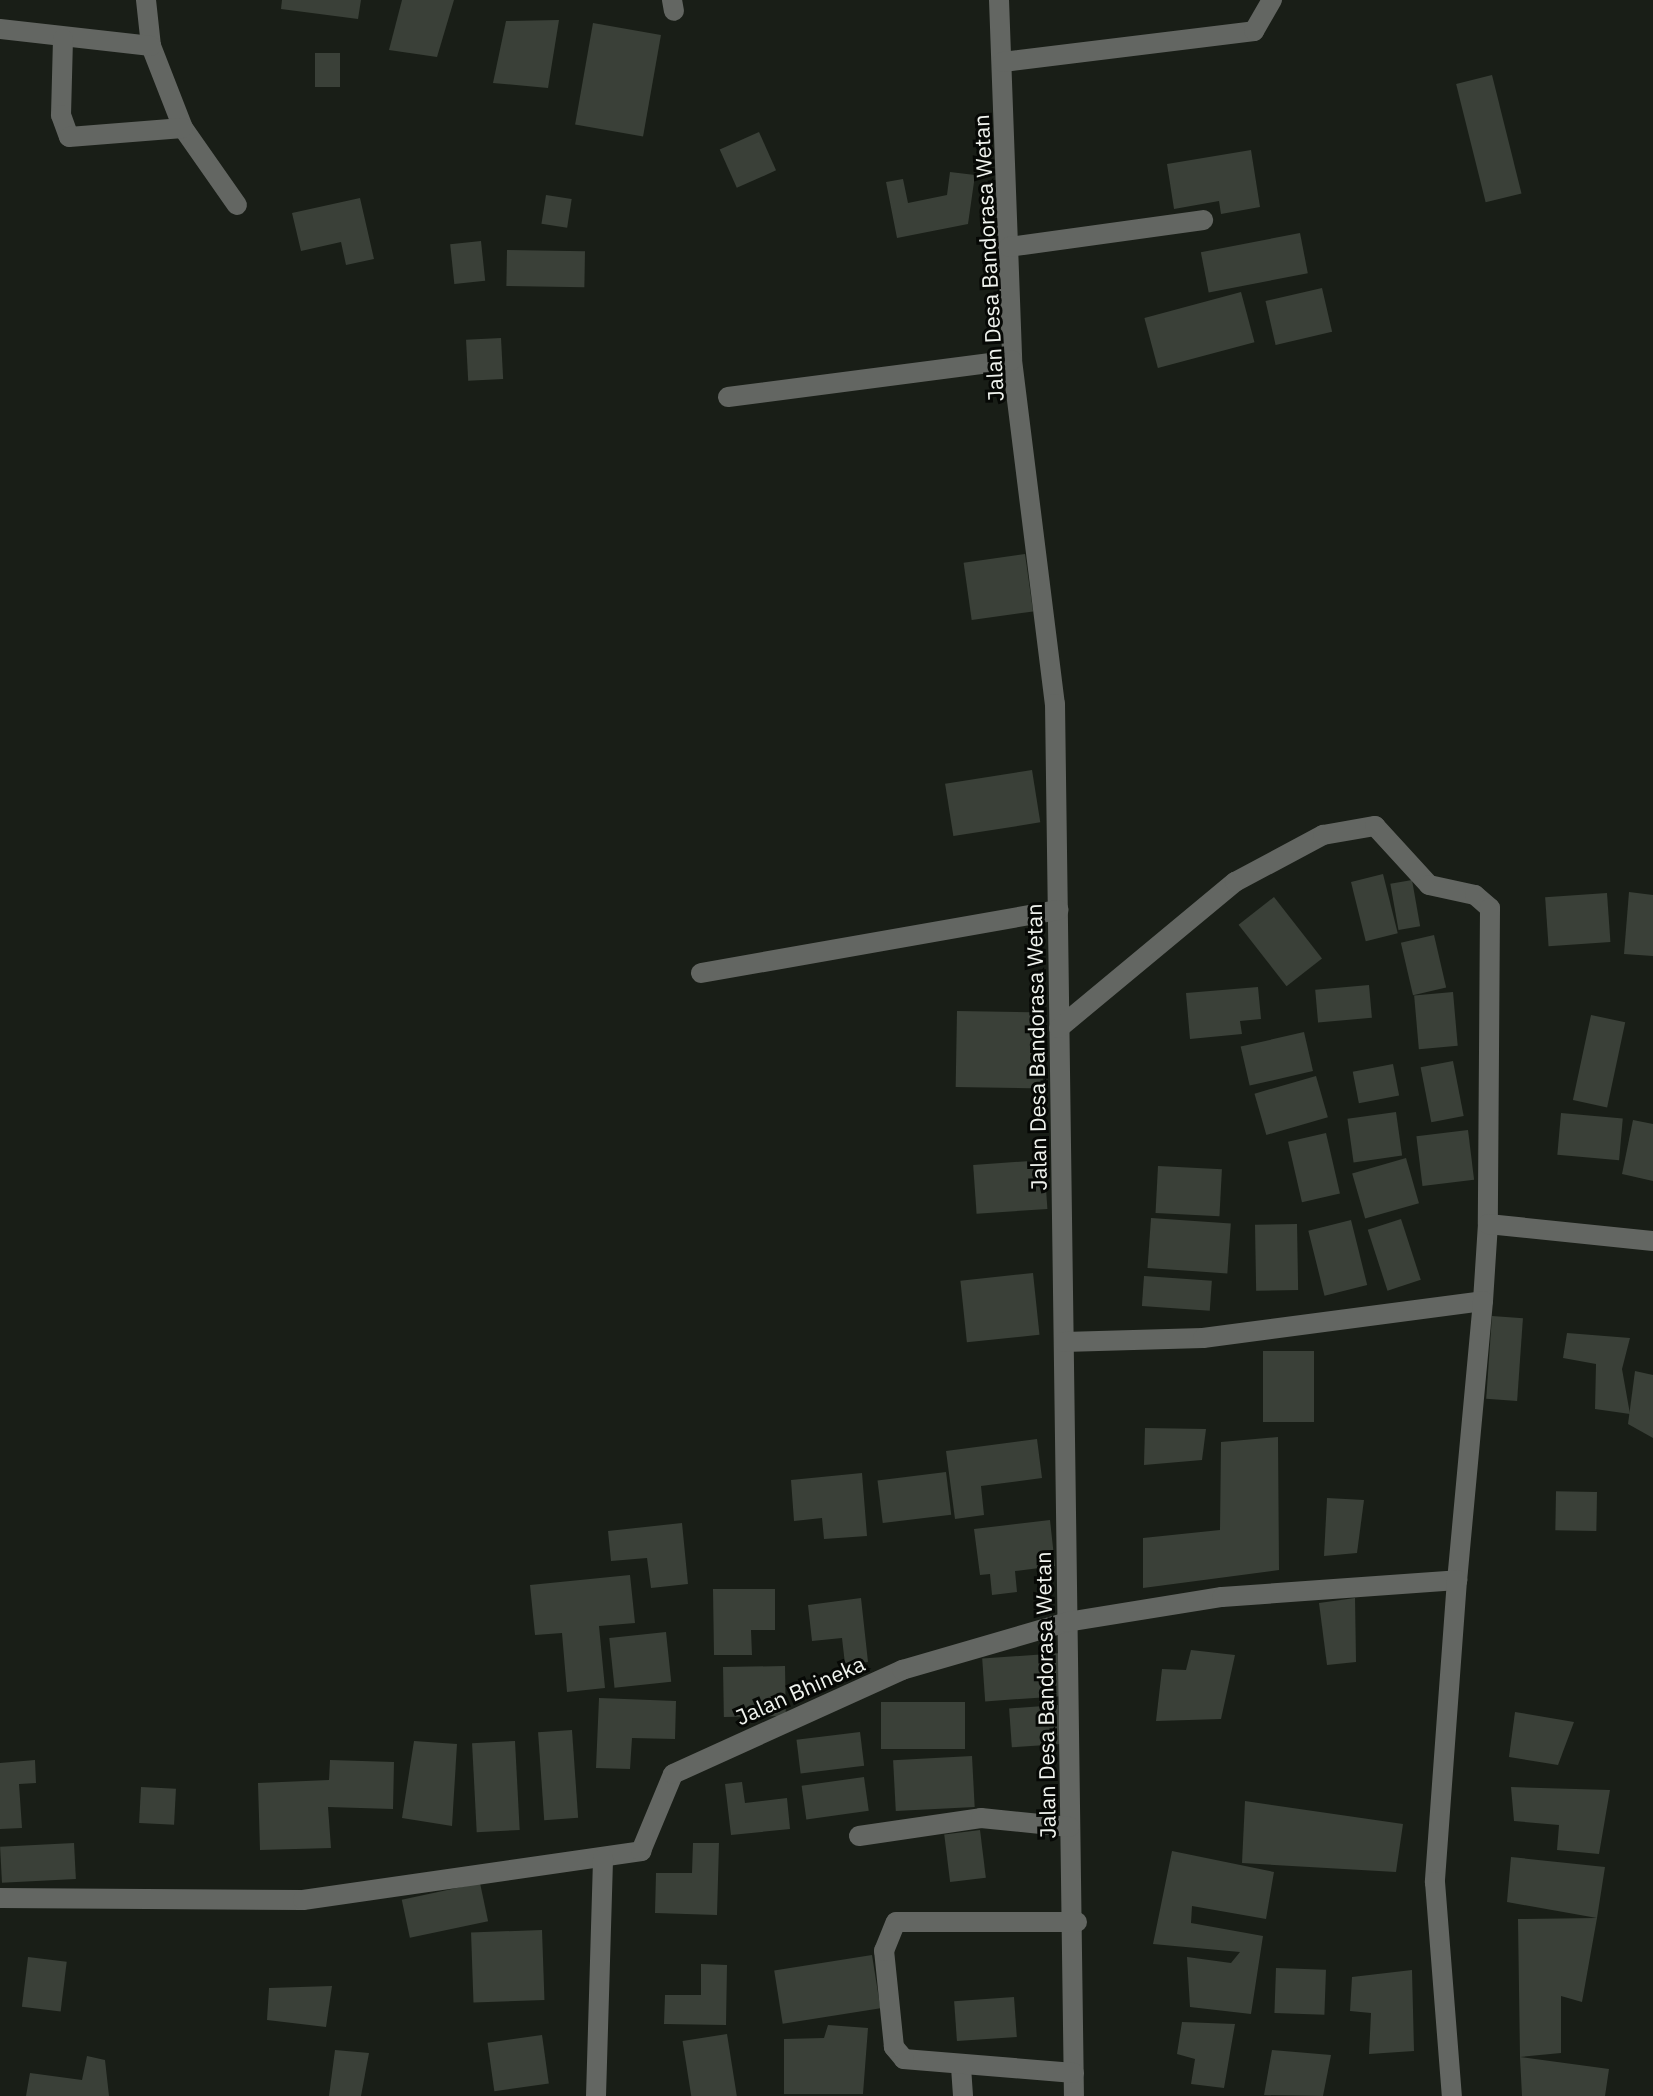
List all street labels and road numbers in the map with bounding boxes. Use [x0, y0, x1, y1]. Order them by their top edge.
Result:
street label: Jalan Desa Bandorasa Wetan [967, 114, 1009, 402]
street label: Jalan Desa Bandorasa Wetan [1020, 903, 1052, 1191]
street label: Jalan Desa Bandorasa Wetan [1029, 1551, 1061, 1839]
street label: Jalan Bhineka [731, 1650, 869, 1730]

